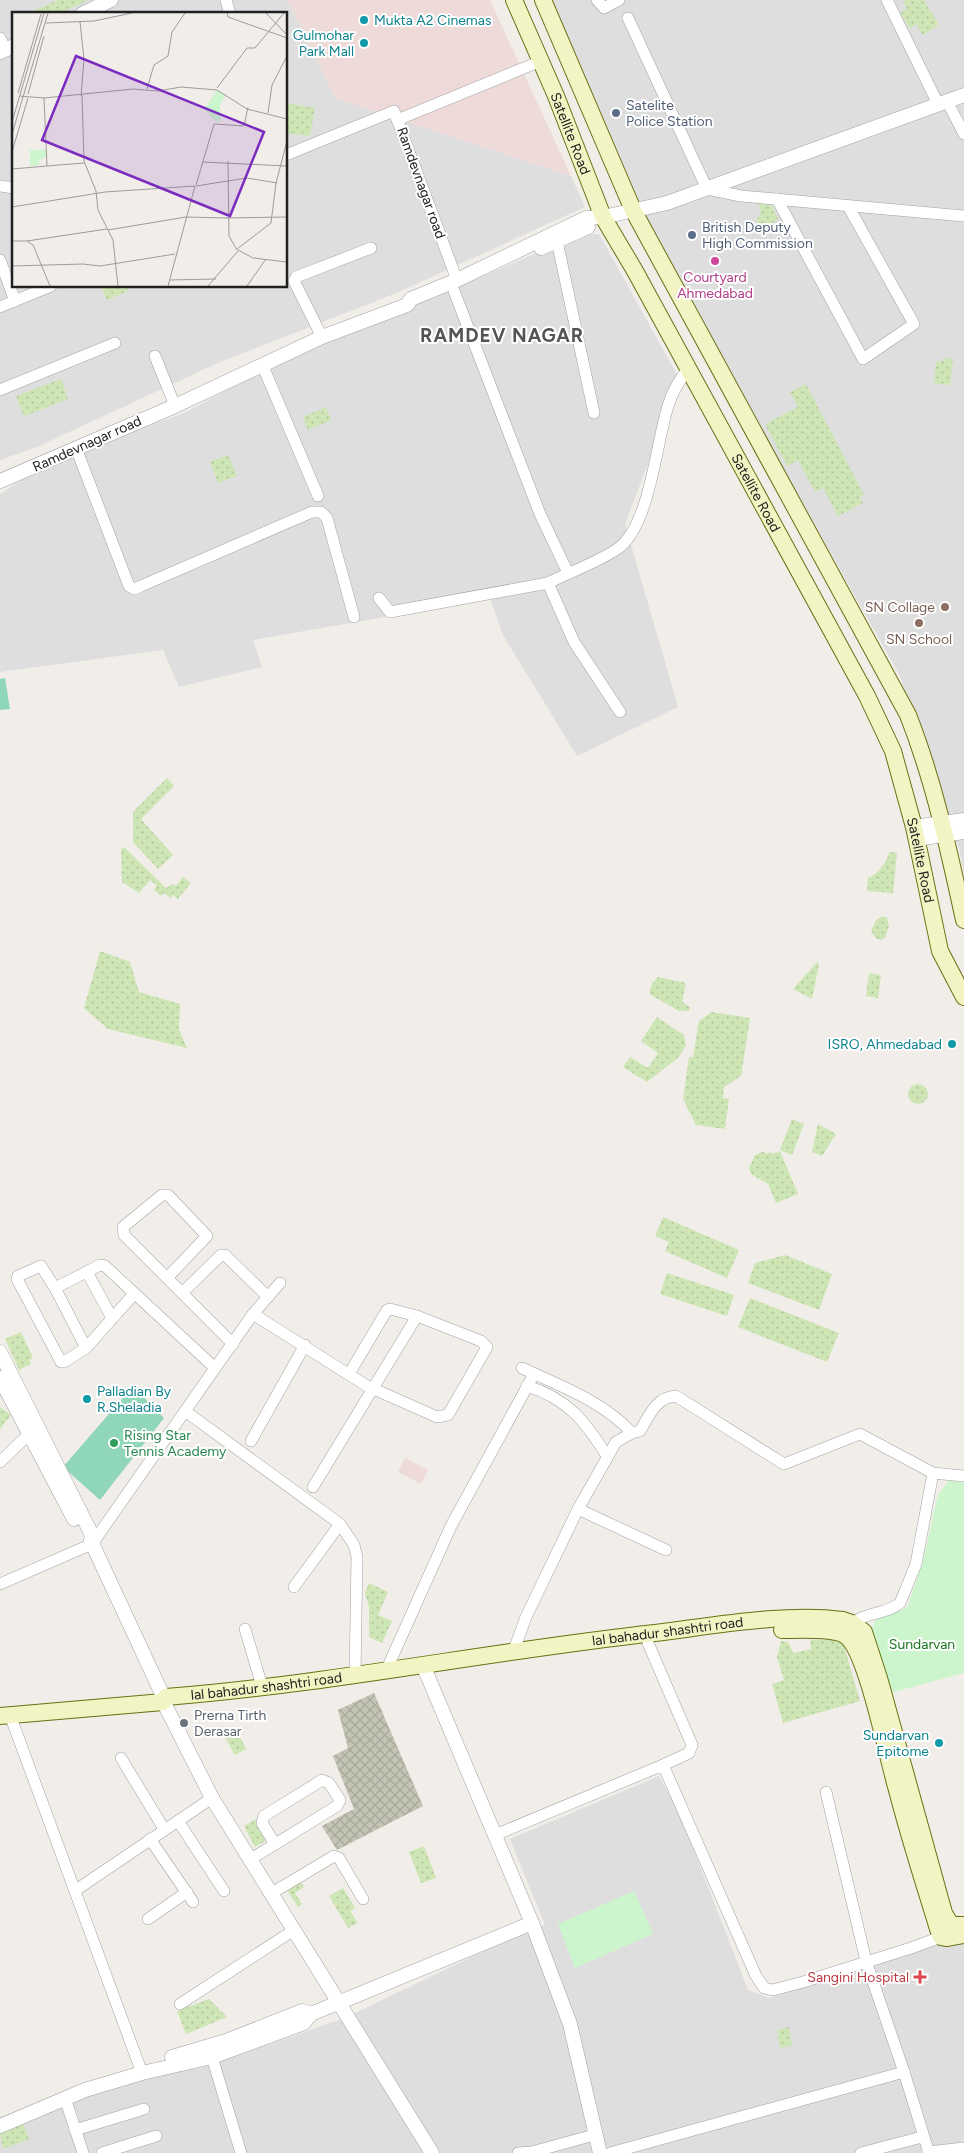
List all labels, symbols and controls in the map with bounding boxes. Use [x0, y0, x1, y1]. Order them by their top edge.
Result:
inset map [12, 12, 288, 288]
place label: Mukta A2 Cinemas [374, 12, 491, 29]
marker: Mukta A2 Cinemas [358, 14, 370, 26]
place label: Gulmohar Park Mall [293, 27, 354, 60]
marker: Gulmohar Park Mall [358, 37, 370, 49]
street label: Satellite Road [547, 90, 594, 177]
place label: Satelite Police Station [626, 97, 713, 130]
marker: Satelite Police Station [610, 107, 622, 119]
street label: Ramdevnagar road [393, 125, 449, 241]
place label: British Deputy High Commission [702, 219, 813, 252]
marker: British Deputy High Commission [686, 229, 698, 241]
marker: Courtyard Ahmedabad [709, 255, 721, 267]
place label: Courtyard Ahmedabad [677, 269, 753, 302]
district label: RAMDEV NAGAR [420, 324, 584, 347]
street label: Ramdevnagar road [30, 412, 144, 476]
street label: Satellite Road [728, 451, 784, 535]
place label: SN Collage [865, 599, 935, 616]
marker: SN Collage [939, 601, 951, 613]
marker: SN School [913, 617, 925, 629]
place label: SN School [886, 631, 952, 648]
street label: Satellite Road [903, 815, 938, 904]
place label: ISRO, Ahmedabad [828, 1036, 942, 1053]
marker: ISRO, Ahmedabad [946, 1038, 958, 1050]
place label: Palladian By R.Sheladia [97, 1383, 172, 1416]
marker: Palladian By R.Sheladia [81, 1393, 93, 1405]
place label: Rising Star Tennis Academy [124, 1427, 227, 1460]
marker: Rising Star Tennis Academy [108, 1437, 120, 1449]
street label: lal bahadur shashtri road [591, 1613, 744, 1649]
park label: Sundarvan [889, 1636, 955, 1653]
street label: lal bahadur shashtri road [190, 1668, 343, 1703]
place label: Prerna Tirth Derasar [194, 1707, 267, 1740]
marker: Prerna Tirth Derasar [178, 1717, 190, 1729]
place label: Sundarvan Epitome [863, 1727, 929, 1760]
marker: Sundarvan Epitome [933, 1737, 945, 1749]
place label: Sangini Hospital [807, 1969, 909, 1986]
marker: Sangini Hospital [913, 1970, 927, 1984]

